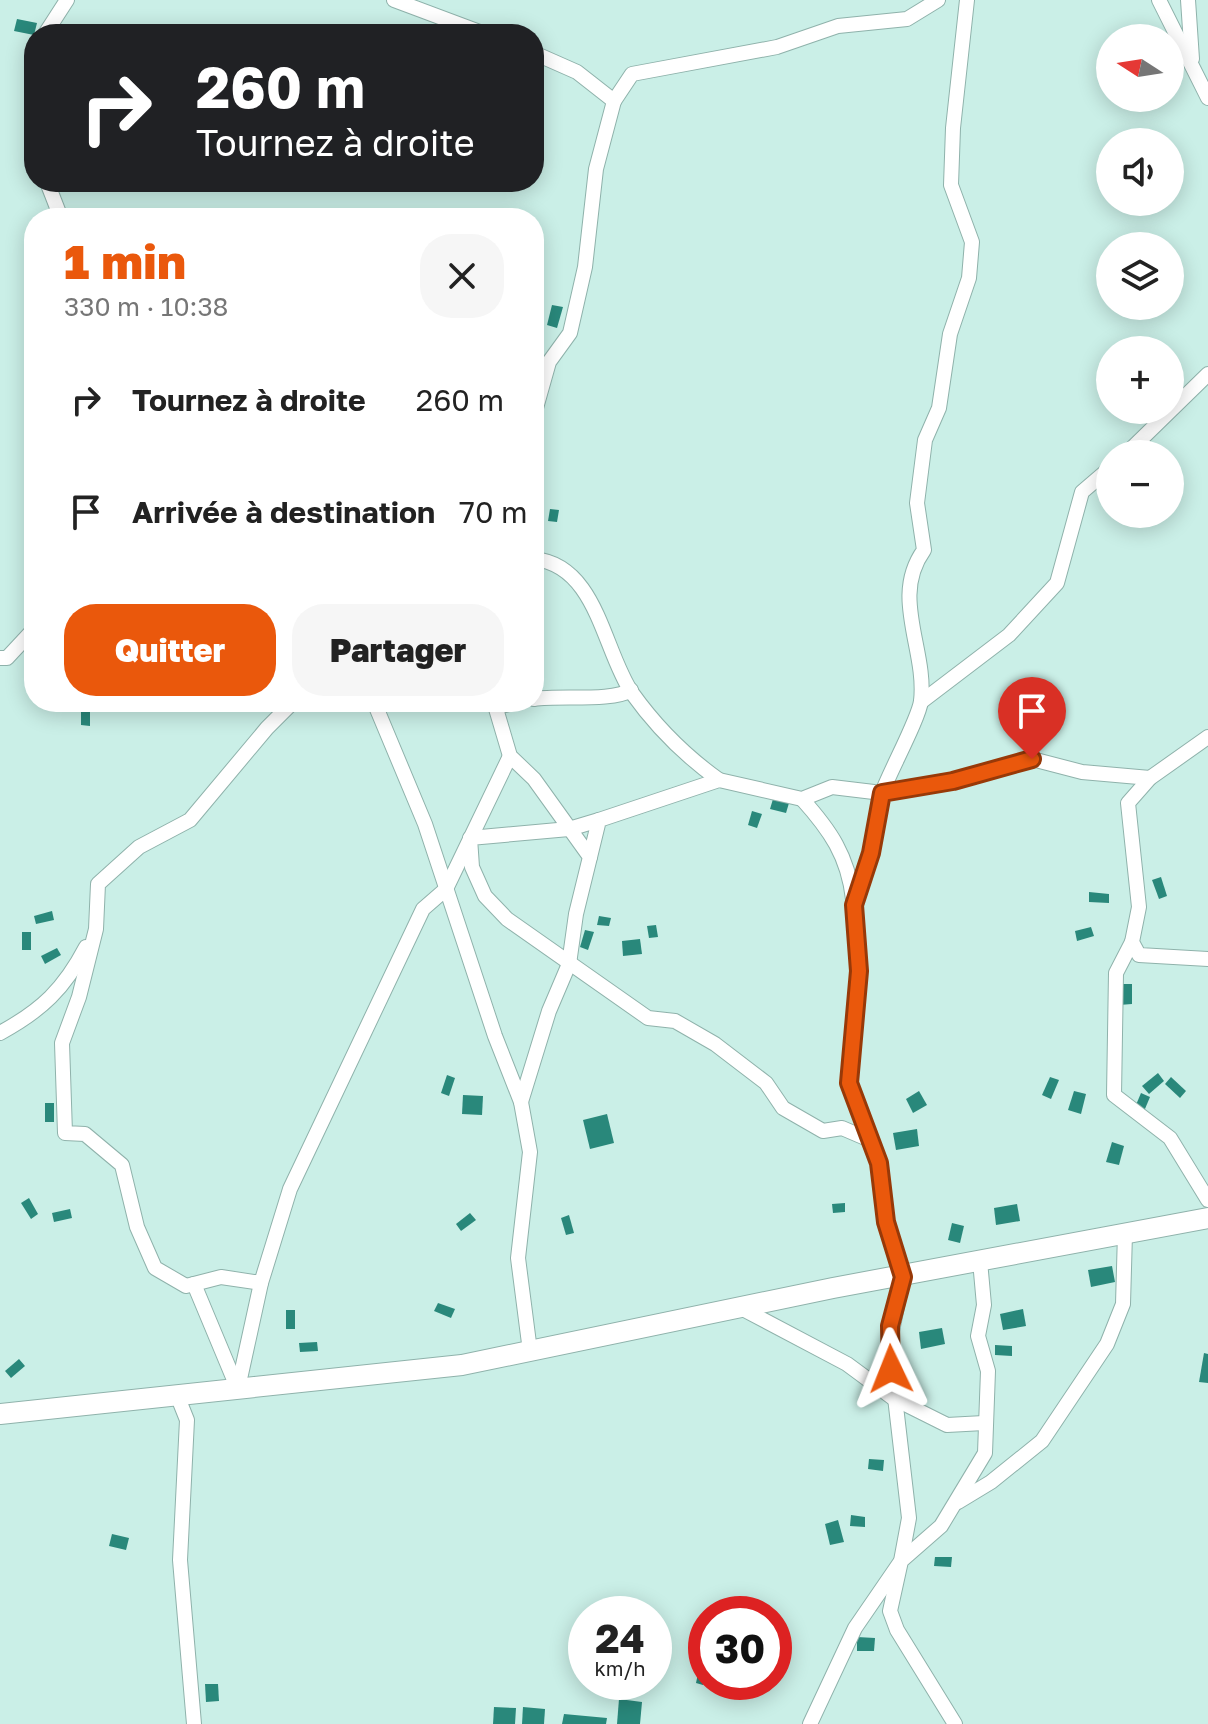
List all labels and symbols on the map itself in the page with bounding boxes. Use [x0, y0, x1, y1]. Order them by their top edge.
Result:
north arrow [1096, 24, 1184, 112]
pin [998, 677, 1066, 759]
position arrow [849, 1327, 933, 1411]
speed limit sign: 30 [688, 1596, 792, 1700]

